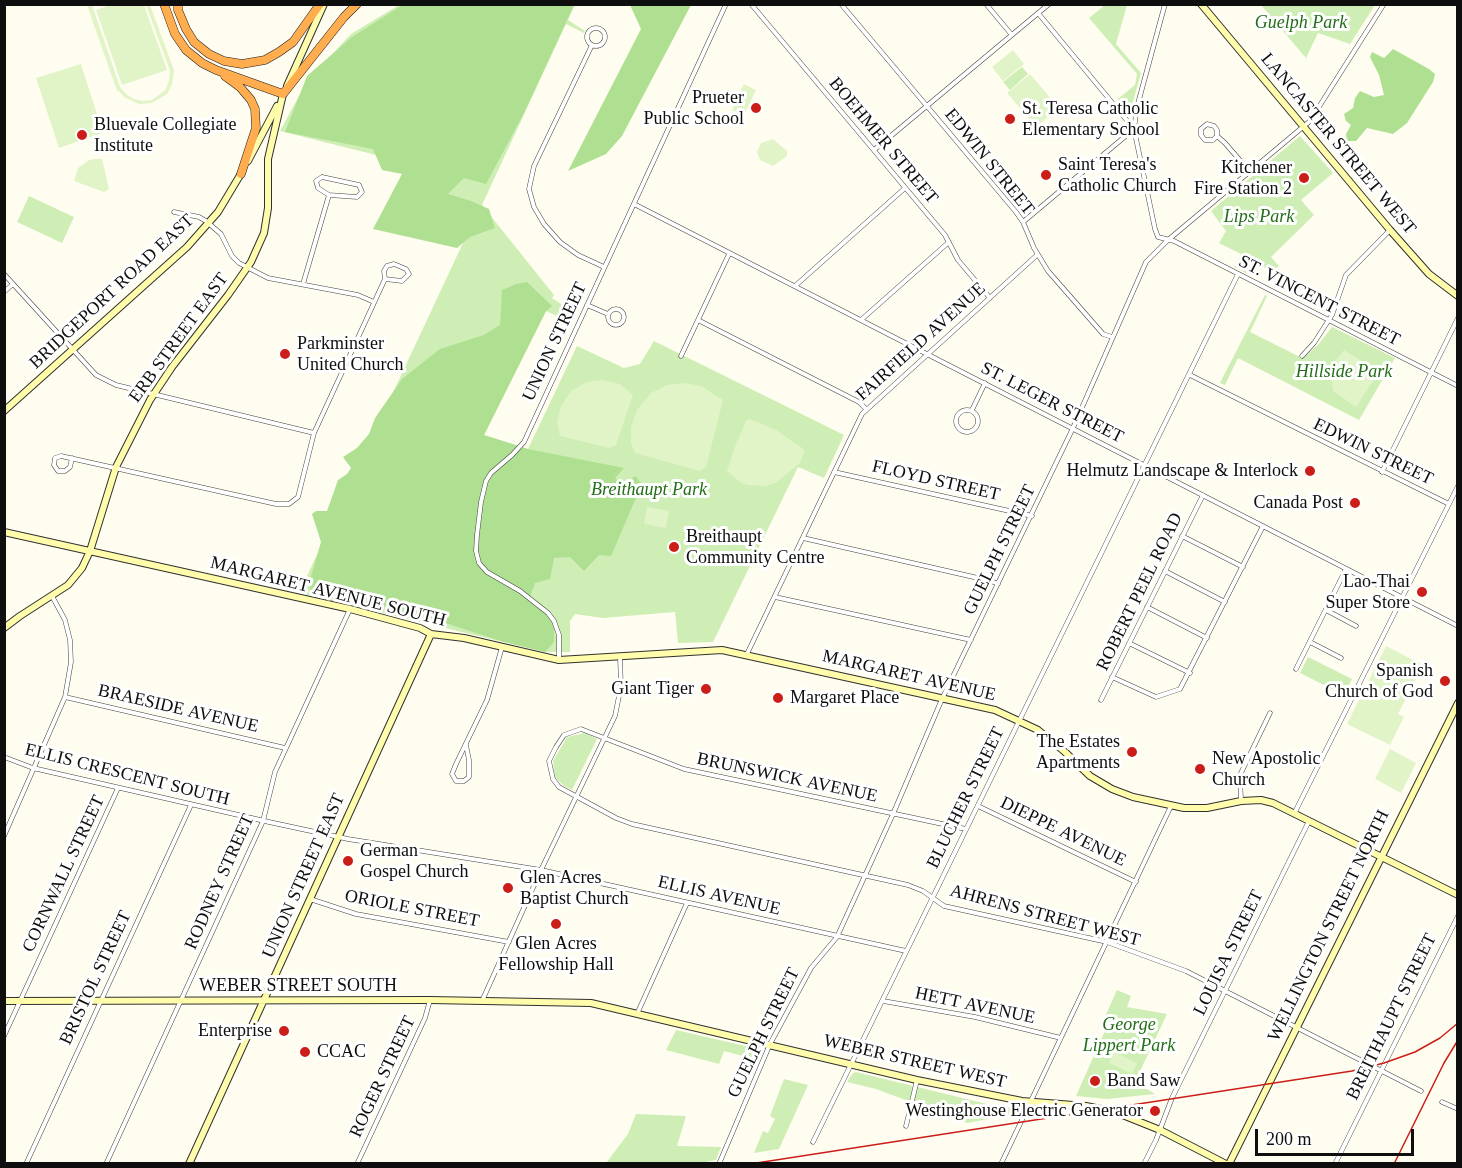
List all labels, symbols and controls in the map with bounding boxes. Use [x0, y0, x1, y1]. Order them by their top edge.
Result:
park label: Guelph Park [1255, 12, 1347, 34]
street label: LANCASTER STREET WEST [1256, 49, 1420, 239]
street label: BOEHMER STREET [824, 73, 942, 209]
place label: Prueter Public School [643, 87, 744, 130]
place label: St. Teresa Catholic Elementary School [1022, 98, 1159, 140]
marker: Prueter Public School [749, 101, 763, 115]
street label: EDWIN STREET [940, 105, 1038, 219]
marker: St. Teresa Catholic Elementary School [1003, 112, 1017, 126]
place label: Bluevale Collegiate Institute [94, 114, 236, 156]
marker: Bluevale Collegiate Institute [75, 128, 89, 142]
place label: Saint Teresa's Catholic Church [1058, 154, 1176, 196]
place label: Kitchener Fire Station 2 [1194, 157, 1292, 200]
marker: Saint Teresa's Catholic Church [1039, 168, 1053, 182]
marker: Kitchener Fire Station 2 [1297, 171, 1311, 185]
park label: Lips Park [1224, 206, 1294, 228]
street label: BRIDGEPORT ROAD EAST [25, 210, 199, 374]
street label: ST. VINCENT STREET [1235, 251, 1403, 351]
street label: ERB STREET EAST [125, 269, 233, 407]
street label: FAIRFIELD AVENUE [852, 278, 990, 406]
street label: UNION STREET [518, 279, 592, 405]
place label: Parkminster United Church [297, 333, 403, 376]
marker: Parkminster United Church [278, 347, 292, 361]
street label: ST. LEGER STREET [977, 358, 1127, 448]
park label: Hillside Park [1296, 361, 1392, 383]
street label: EDWIN STREET [1310, 414, 1436, 490]
street label: FLOYD STREET [870, 456, 1002, 506]
place label: Helmutz Landscape & Interlock [1067, 460, 1298, 482]
marker: Helmutz Landscape & Interlock [1303, 464, 1317, 478]
park label: Breithaupt Park [591, 479, 707, 501]
street label: GUELPH STREET [959, 482, 1041, 618]
place label: Canada Post [1254, 492, 1343, 514]
marker: Canada Post [1348, 496, 1362, 510]
street label: ROBERT PEEL ROAD [1092, 510, 1188, 674]
place label: Breithaupt Community Centre [686, 526, 824, 568]
marker: Breithaupt Community Centre [667, 540, 681, 554]
street label: MARGARET AVENUE SOUTH [208, 552, 448, 632]
place label: Lao-Thai Super Store [1326, 571, 1410, 614]
marker: Lao-Thai Super Store [1415, 585, 1429, 599]
street label: MARGARET AVENUE [820, 646, 998, 706]
place label: Spanish Church of God [1325, 660, 1433, 702]
marker: Spanish Church of God [1438, 674, 1452, 688]
place label: Giant Tiger [611, 678, 694, 700]
street label: BRAESIDE AVENUE [96, 680, 260, 738]
marker: Giant Tiger [699, 682, 713, 696]
place label: Margaret Place [790, 687, 899, 709]
marker: Margaret Place [771, 691, 785, 705]
street label: BLUCHER STREET [922, 724, 1010, 872]
place label: The Estates Apartments [1036, 731, 1120, 774]
street label: ELLIS CRESCENT SOUTH [23, 739, 231, 811]
marker: The Estates Apartments [1125, 745, 1139, 759]
street label: BRUNSWICK AVENUE [695, 748, 879, 808]
place label: New Apostolic Church [1212, 748, 1320, 790]
marker: New Apostolic Church [1193, 762, 1207, 776]
street label: UNION STREET EAST [258, 790, 350, 962]
street label: CORNWALL STREET [18, 792, 110, 956]
street label: DIEPPE AVENUE [997, 792, 1129, 872]
street label: WELLINGTON STREET NORTH [1263, 807, 1395, 1045]
street label: RODNEY STREET [181, 811, 259, 953]
place label: German Gospel Church [360, 840, 468, 882]
marker: German Gospel Church [341, 854, 355, 868]
place label: Glen Acres Baptist Church [520, 867, 628, 910]
street label: ELLIS AVENUE [656, 871, 782, 921]
street label: AHRENS STREET WEST [948, 880, 1142, 952]
marker: Glen Acres Baptist Church [501, 881, 515, 895]
street label: ORIOLE STREET [343, 885, 481, 933]
street label: LOUISA STREET [1189, 887, 1269, 1019]
street label: BRISTOL STREET [56, 908, 136, 1048]
marker: Glen Acres Fellowship Hall [549, 917, 563, 931]
street label: BREITHAUPT STREET [1342, 930, 1442, 1104]
place label: Glen Acres Fellowship Hall [498, 933, 614, 976]
street label: GUELPH STREET [723, 965, 805, 1101]
street label: WEBER STREET SOUTH [199, 975, 397, 997]
street label: HETT AVENUE [913, 983, 1037, 1029]
street label: ROGER STREET [345, 1013, 421, 1141]
park label: George Lippert Park [1083, 1014, 1175, 1056]
place label: Enterprise [198, 1020, 272, 1042]
marker: Enterprise [277, 1024, 291, 1038]
street label: WEBER STREET WEST [821, 1030, 1009, 1094]
place label: CCAC [317, 1041, 366, 1063]
marker: CCAC [298, 1045, 312, 1059]
place label: Band Saw [1107, 1070, 1180, 1092]
marker: Band Saw [1088, 1074, 1102, 1088]
place label: Westinghouse Electric Generator [906, 1100, 1143, 1122]
marker: Westinghouse Electric Generator [1148, 1104, 1162, 1118]
scale bar [1258, 1117, 1417, 1155]
text: 200 m [1266, 1129, 1312, 1149]

